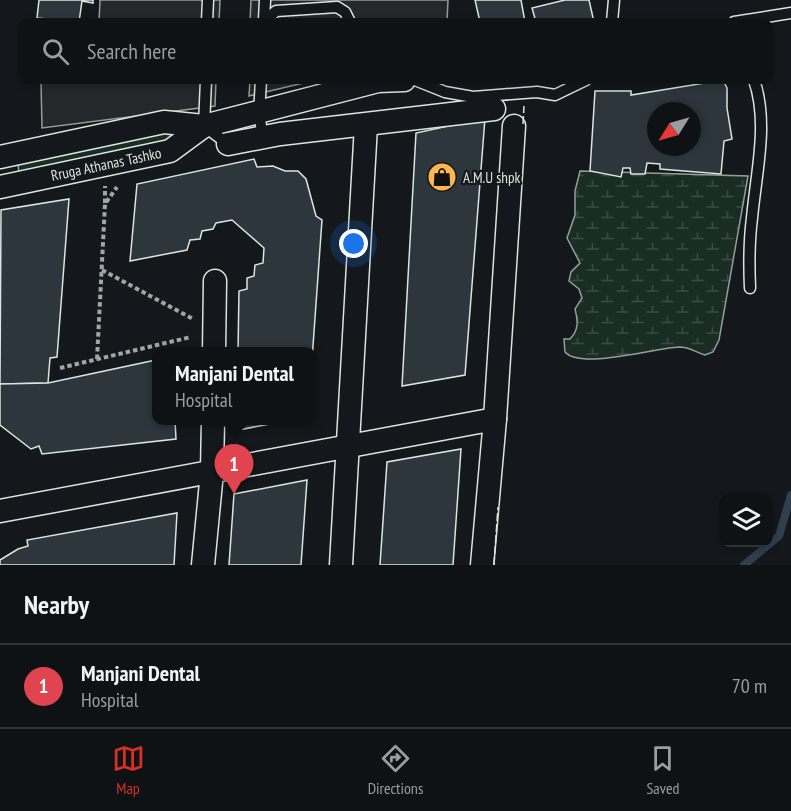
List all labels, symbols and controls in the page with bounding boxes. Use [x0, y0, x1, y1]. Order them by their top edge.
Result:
search box [18, 18, 773, 84]
icon: search [39, 35, 72, 68]
text: Search here [87, 37, 176, 65]
north arrow [647, 102, 701, 156]
street label: Rruga Athanas Tashko [49, 143, 163, 185]
shop icon: A.M.U shpk [426, 161, 458, 193]
place label: A.M.U shpk [463, 168, 520, 187]
your location [339, 229, 368, 258]
popup [152, 347, 317, 425]
text: Manjani Dental [175, 359, 294, 387]
text: Hospital [175, 387, 232, 413]
pin: 1 [214, 444, 254, 494]
map controls [719, 493, 773, 547]
button: layers [719, 493, 773, 547]
text: Nearby [24, 588, 89, 621]
text: Manjani Dental [81, 659, 200, 687]
text: 1 [39, 673, 48, 699]
text: 70 m [732, 673, 767, 699]
text: Hospital [81, 687, 138, 713]
tab: Map [112, 742, 145, 798]
tab: Directions [368, 742, 423, 798]
tab: Saved [646, 742, 679, 798]

